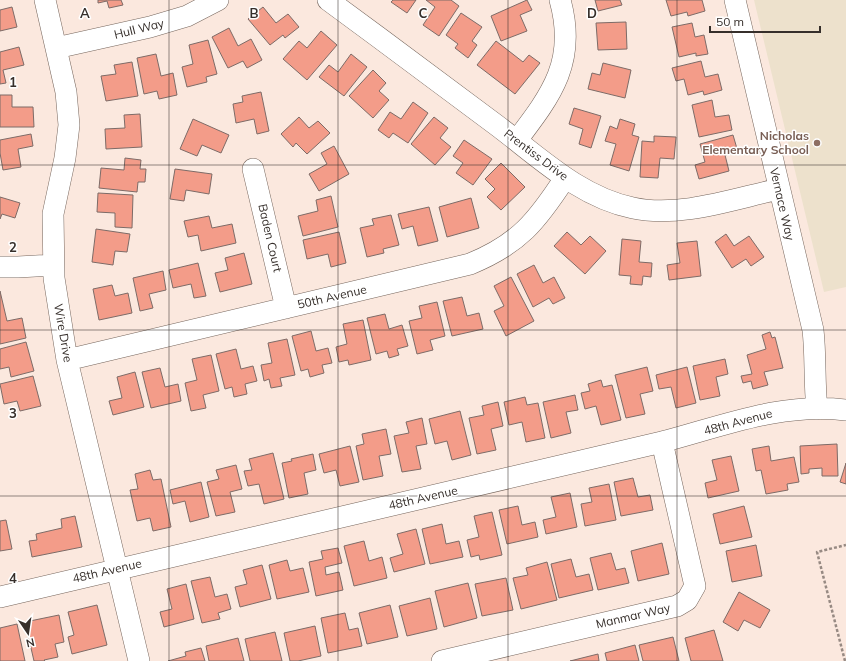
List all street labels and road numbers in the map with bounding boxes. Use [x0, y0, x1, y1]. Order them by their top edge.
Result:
street label: Hull Way [112, 15, 166, 42]
street label: Prentiss Drive [501, 126, 571, 184]
street label: Vernace Way [767, 166, 798, 242]
street label: Baden Court [255, 202, 286, 274]
street label: 50th Avenue [296, 281, 368, 312]
street label: Wire Drive [51, 302, 76, 363]
street label: 48th Avenue [702, 405, 774, 438]
street label: 48th Avenue [387, 482, 459, 513]
street label: 48th Avenue [71, 555, 143, 586]
street label: Manmar Way [594, 600, 672, 631]

